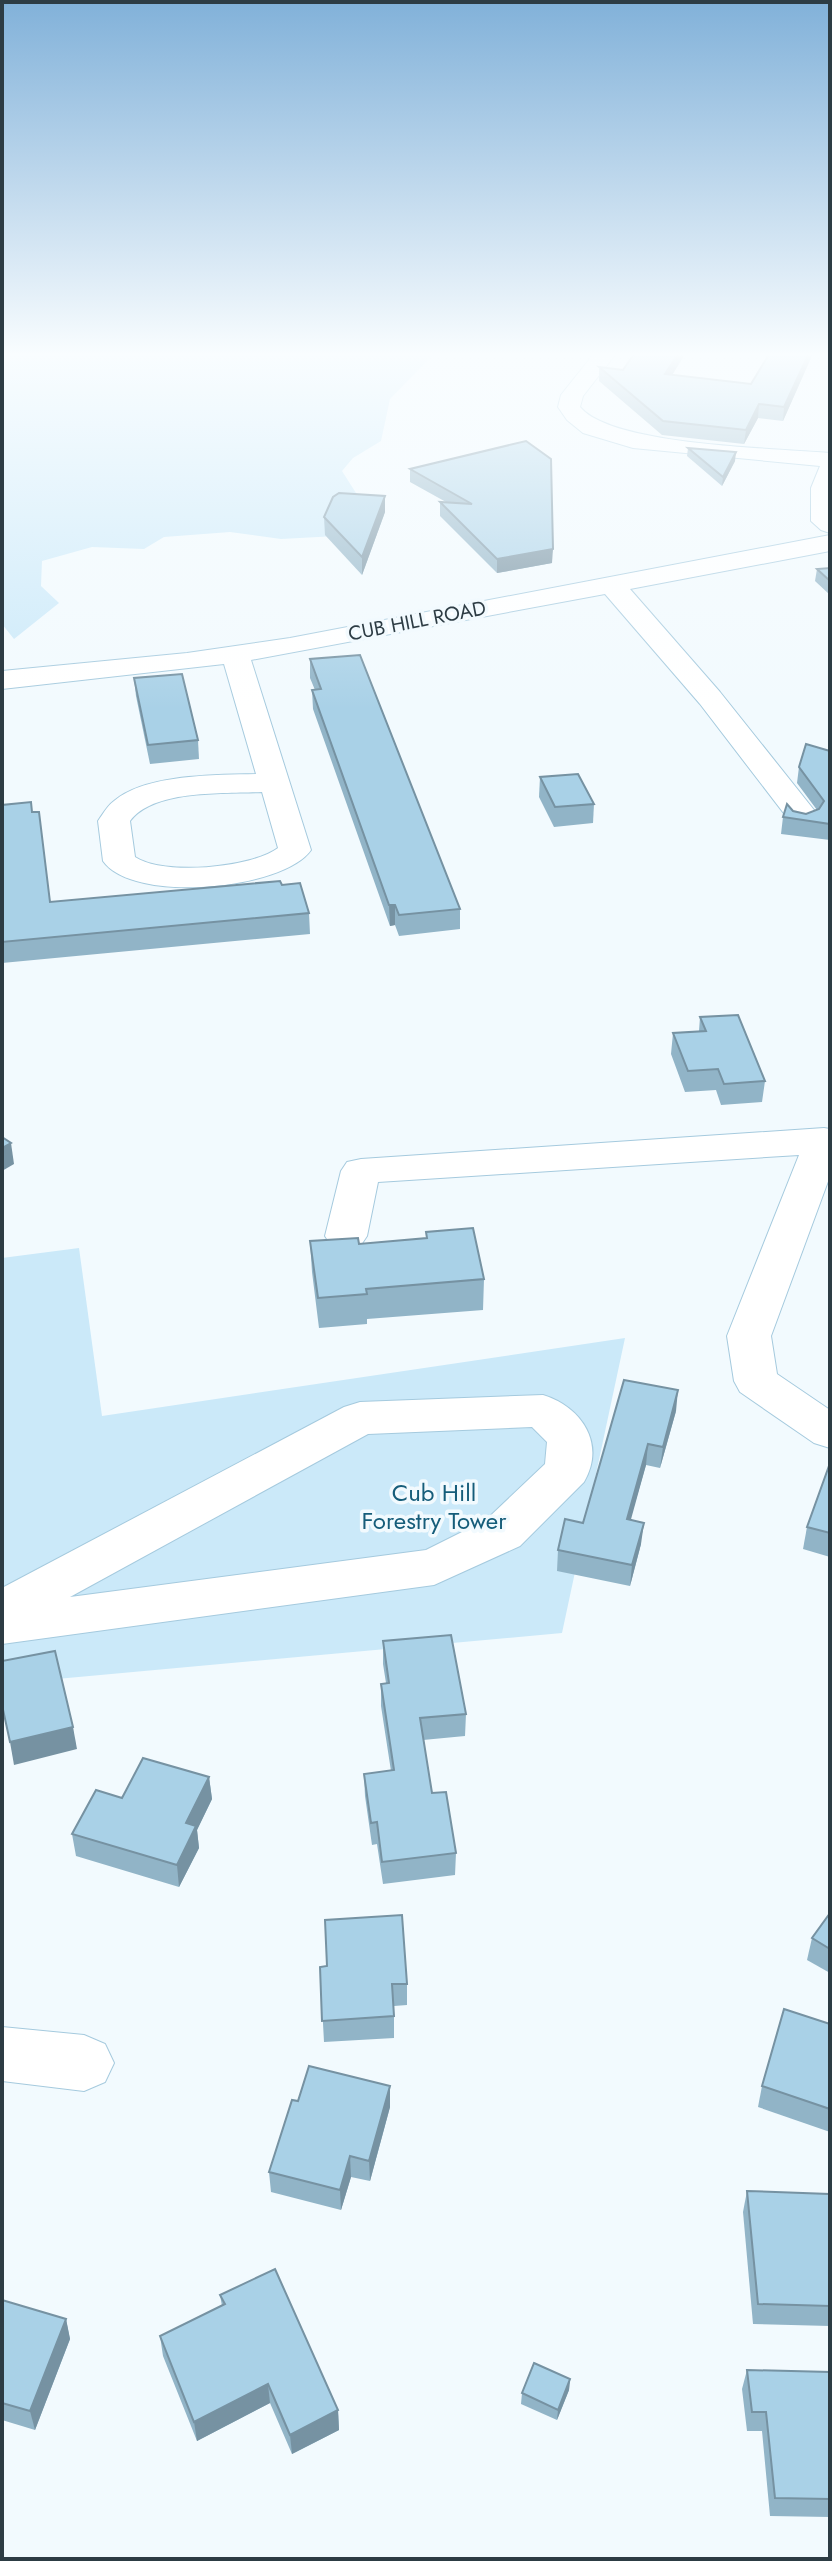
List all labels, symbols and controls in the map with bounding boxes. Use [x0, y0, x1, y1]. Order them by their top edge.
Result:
street label: CUB HILL ROAD [346, 593, 488, 649]
park label: Cub Hill Forestry Tower [362, 1475, 507, 1538]

